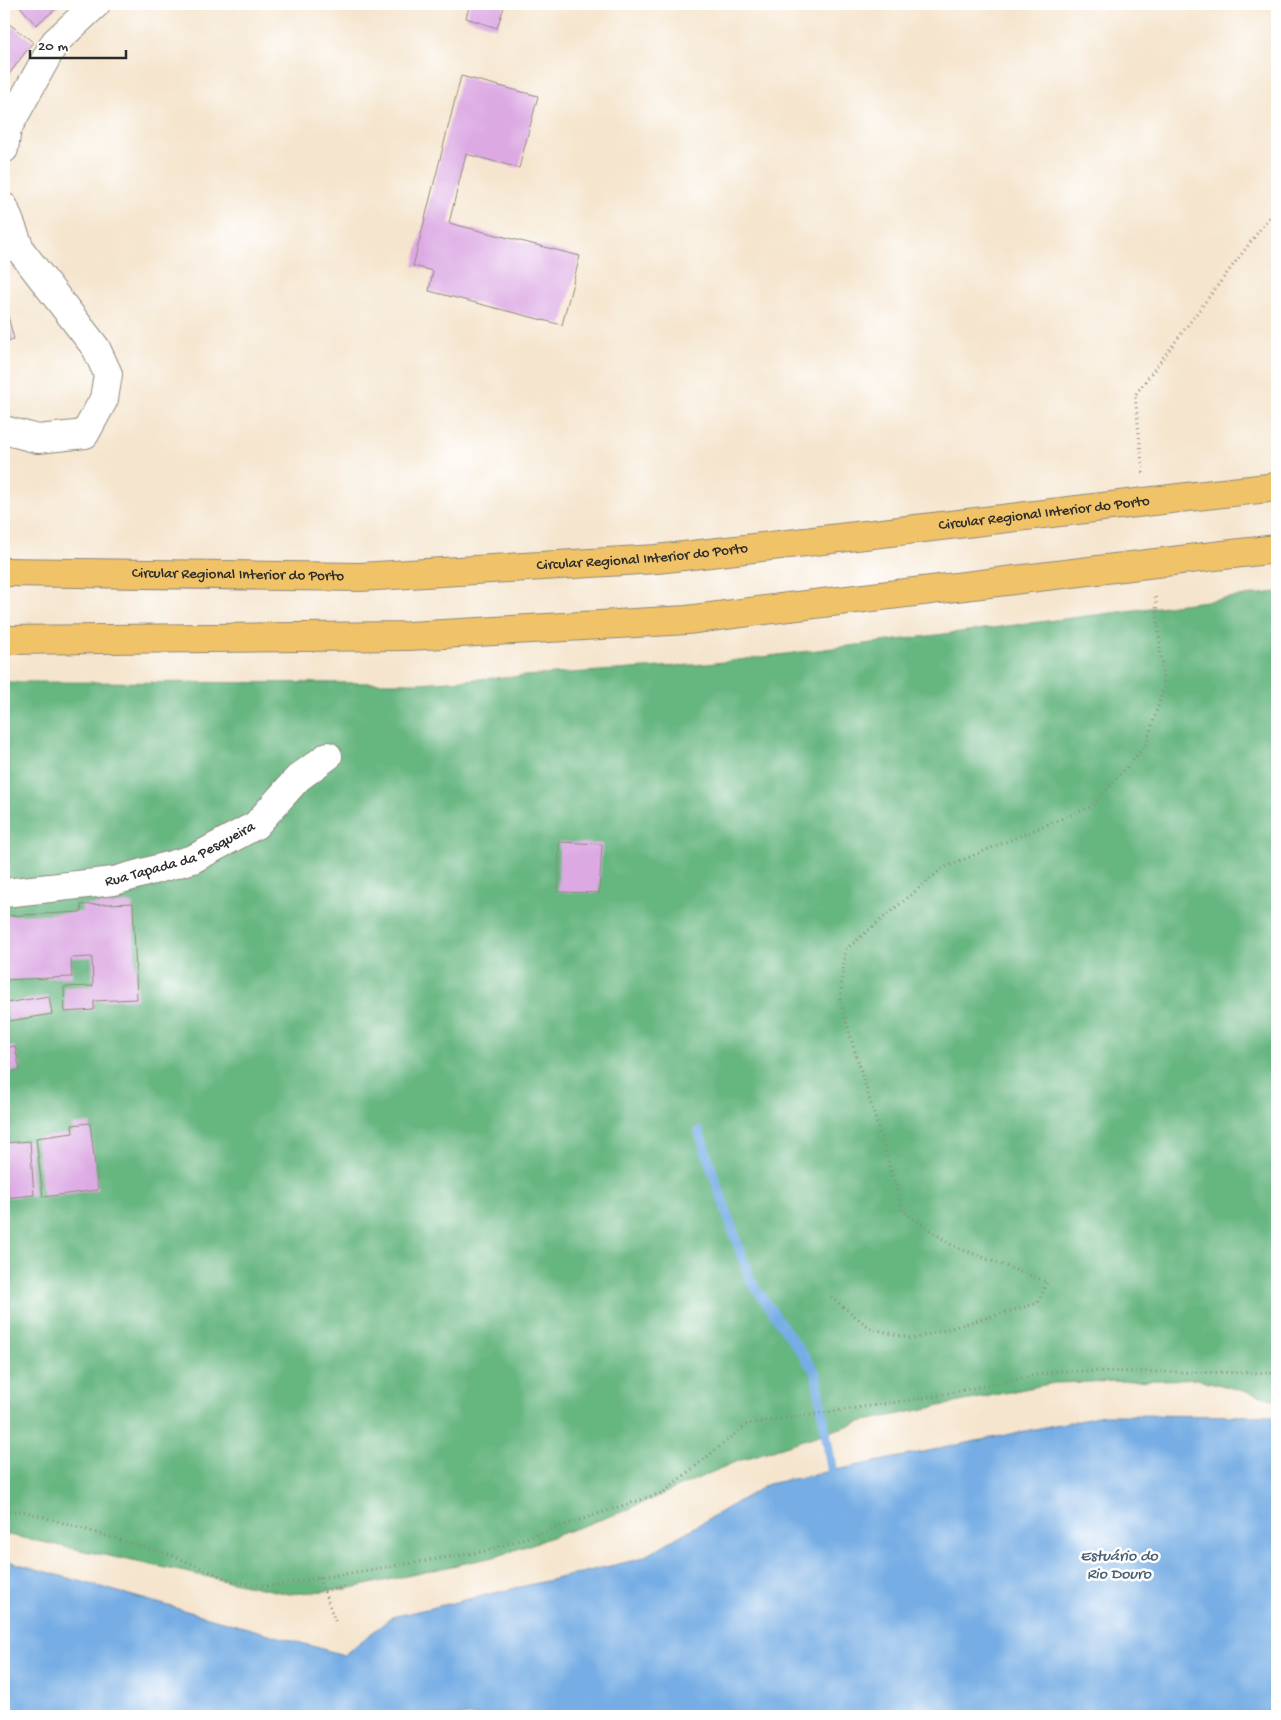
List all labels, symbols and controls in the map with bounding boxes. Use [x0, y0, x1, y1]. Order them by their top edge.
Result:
scale bar [30, 28, 126, 60]
text: 20 m [38, 38, 68, 56]
street label: Circular Regional Interior do Porto [938, 493, 1151, 535]
street label: Circular Regional Interior do Porto [536, 540, 749, 575]
street label: Circular Regional Interior do Porto [132, 565, 344, 586]
street label: Rua Tapada da Pesqueira [104, 818, 259, 891]
water label: Estuário do Rio Douro [1080, 1548, 1159, 1585]

